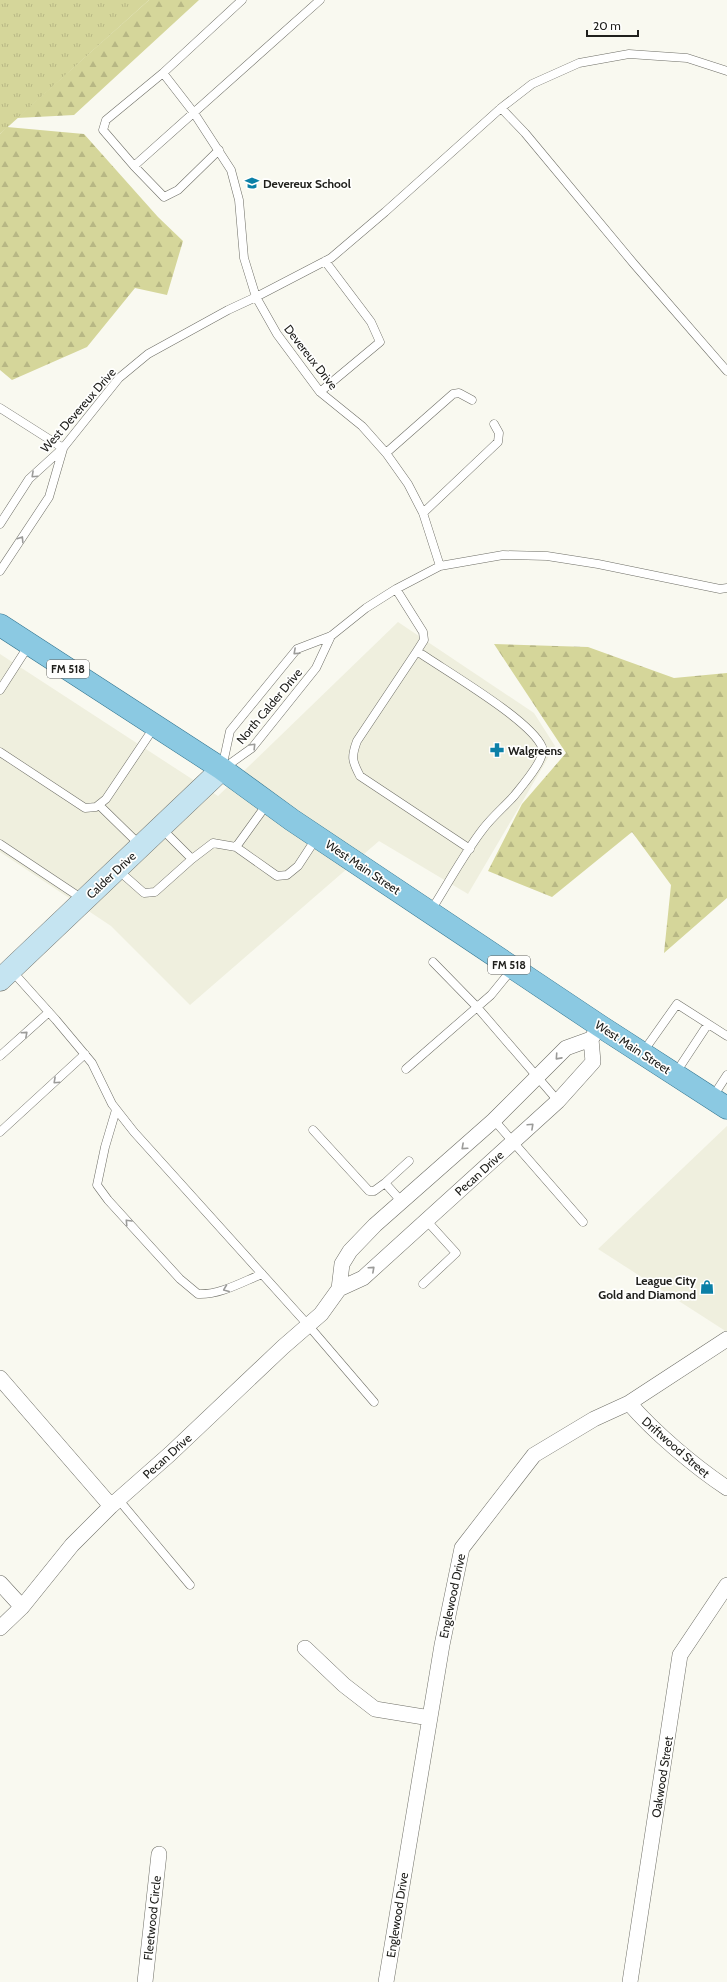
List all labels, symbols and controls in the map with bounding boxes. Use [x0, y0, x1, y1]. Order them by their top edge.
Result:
scale bar [587, 12, 638, 38]
text: 20 m [593, 18, 621, 33]
school or university icon: Devereux School [244, 175, 260, 191]
place label: Devereux School [263, 176, 351, 191]
street label: Devereux Drive [281, 322, 341, 392]
street label: West Devereux Drive [37, 365, 119, 455]
one-way arrow [32, 470, 39, 477]
one-way arrow [17, 536, 24, 543]
one-way arrow [293, 648, 301, 655]
road number: FM 518 [47, 660, 89, 678]
street label: North Calder Drive [233, 665, 305, 747]
pharmacy icon: Walgreens [489, 742, 505, 758]
one-way arrow [248, 743, 256, 751]
place label: Walgreens [508, 743, 562, 758]
street label: West Main Street [323, 836, 403, 898]
street label: Calder Drive [83, 848, 139, 902]
road number: FM 518 [488, 956, 530, 974]
street label: West Main Street [592, 1017, 674, 1077]
one-way arrow [20, 1032, 27, 1039]
one-way arrow [555, 1052, 563, 1060]
one-way arrow [53, 1076, 61, 1083]
one-way arrow [526, 1123, 534, 1131]
one-way arrow [461, 1142, 469, 1149]
street label: Pecan Drive [452, 1147, 506, 1199]
one-way arrow [125, 1219, 133, 1227]
one-way arrow [367, 1266, 375, 1274]
place label: League City Gold and Diamond [598, 1273, 697, 1302]
shop icon: League City Gold and Diamond [699, 1279, 715, 1295]
one-way arrow [223, 1284, 230, 1292]
street label: Driftwood Street [639, 1413, 713, 1481]
street label: Pecan Drive [140, 1430, 194, 1482]
street label: Englewood Drive [436, 1552, 468, 1640]
street label: Oakwood Street [648, 1735, 676, 1819]
street label: Englewood Drive [383, 1871, 411, 1959]
street label: Fleetwood Circle [140, 1875, 164, 1961]

